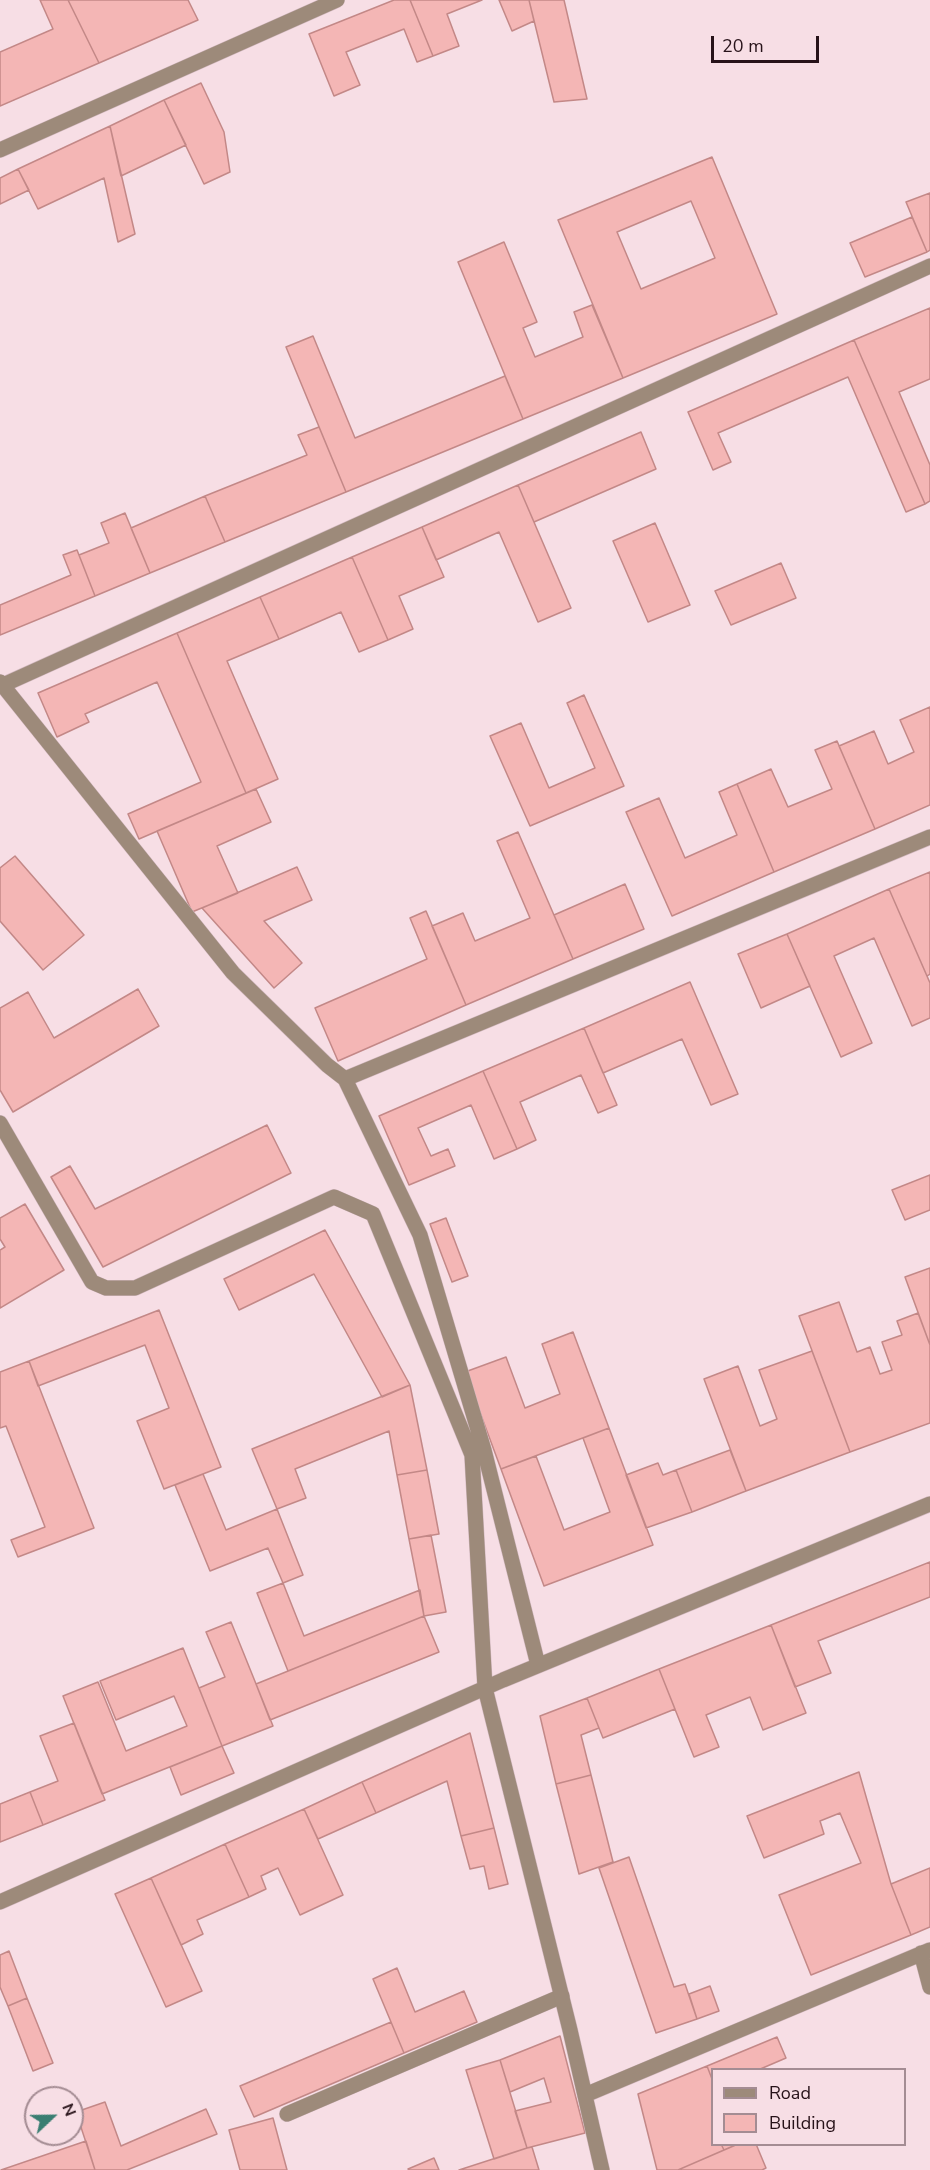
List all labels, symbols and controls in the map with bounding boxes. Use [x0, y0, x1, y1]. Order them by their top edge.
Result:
scale bar [714, 24, 822, 62]
text: 20 m [722, 34, 764, 58]
legend [711, 2068, 906, 2146]
text: Road [769, 2081, 811, 2105]
north arrow [24, 2086, 84, 2146]
text: N [56, 2100, 81, 2120]
text: Building [769, 2111, 836, 2135]

